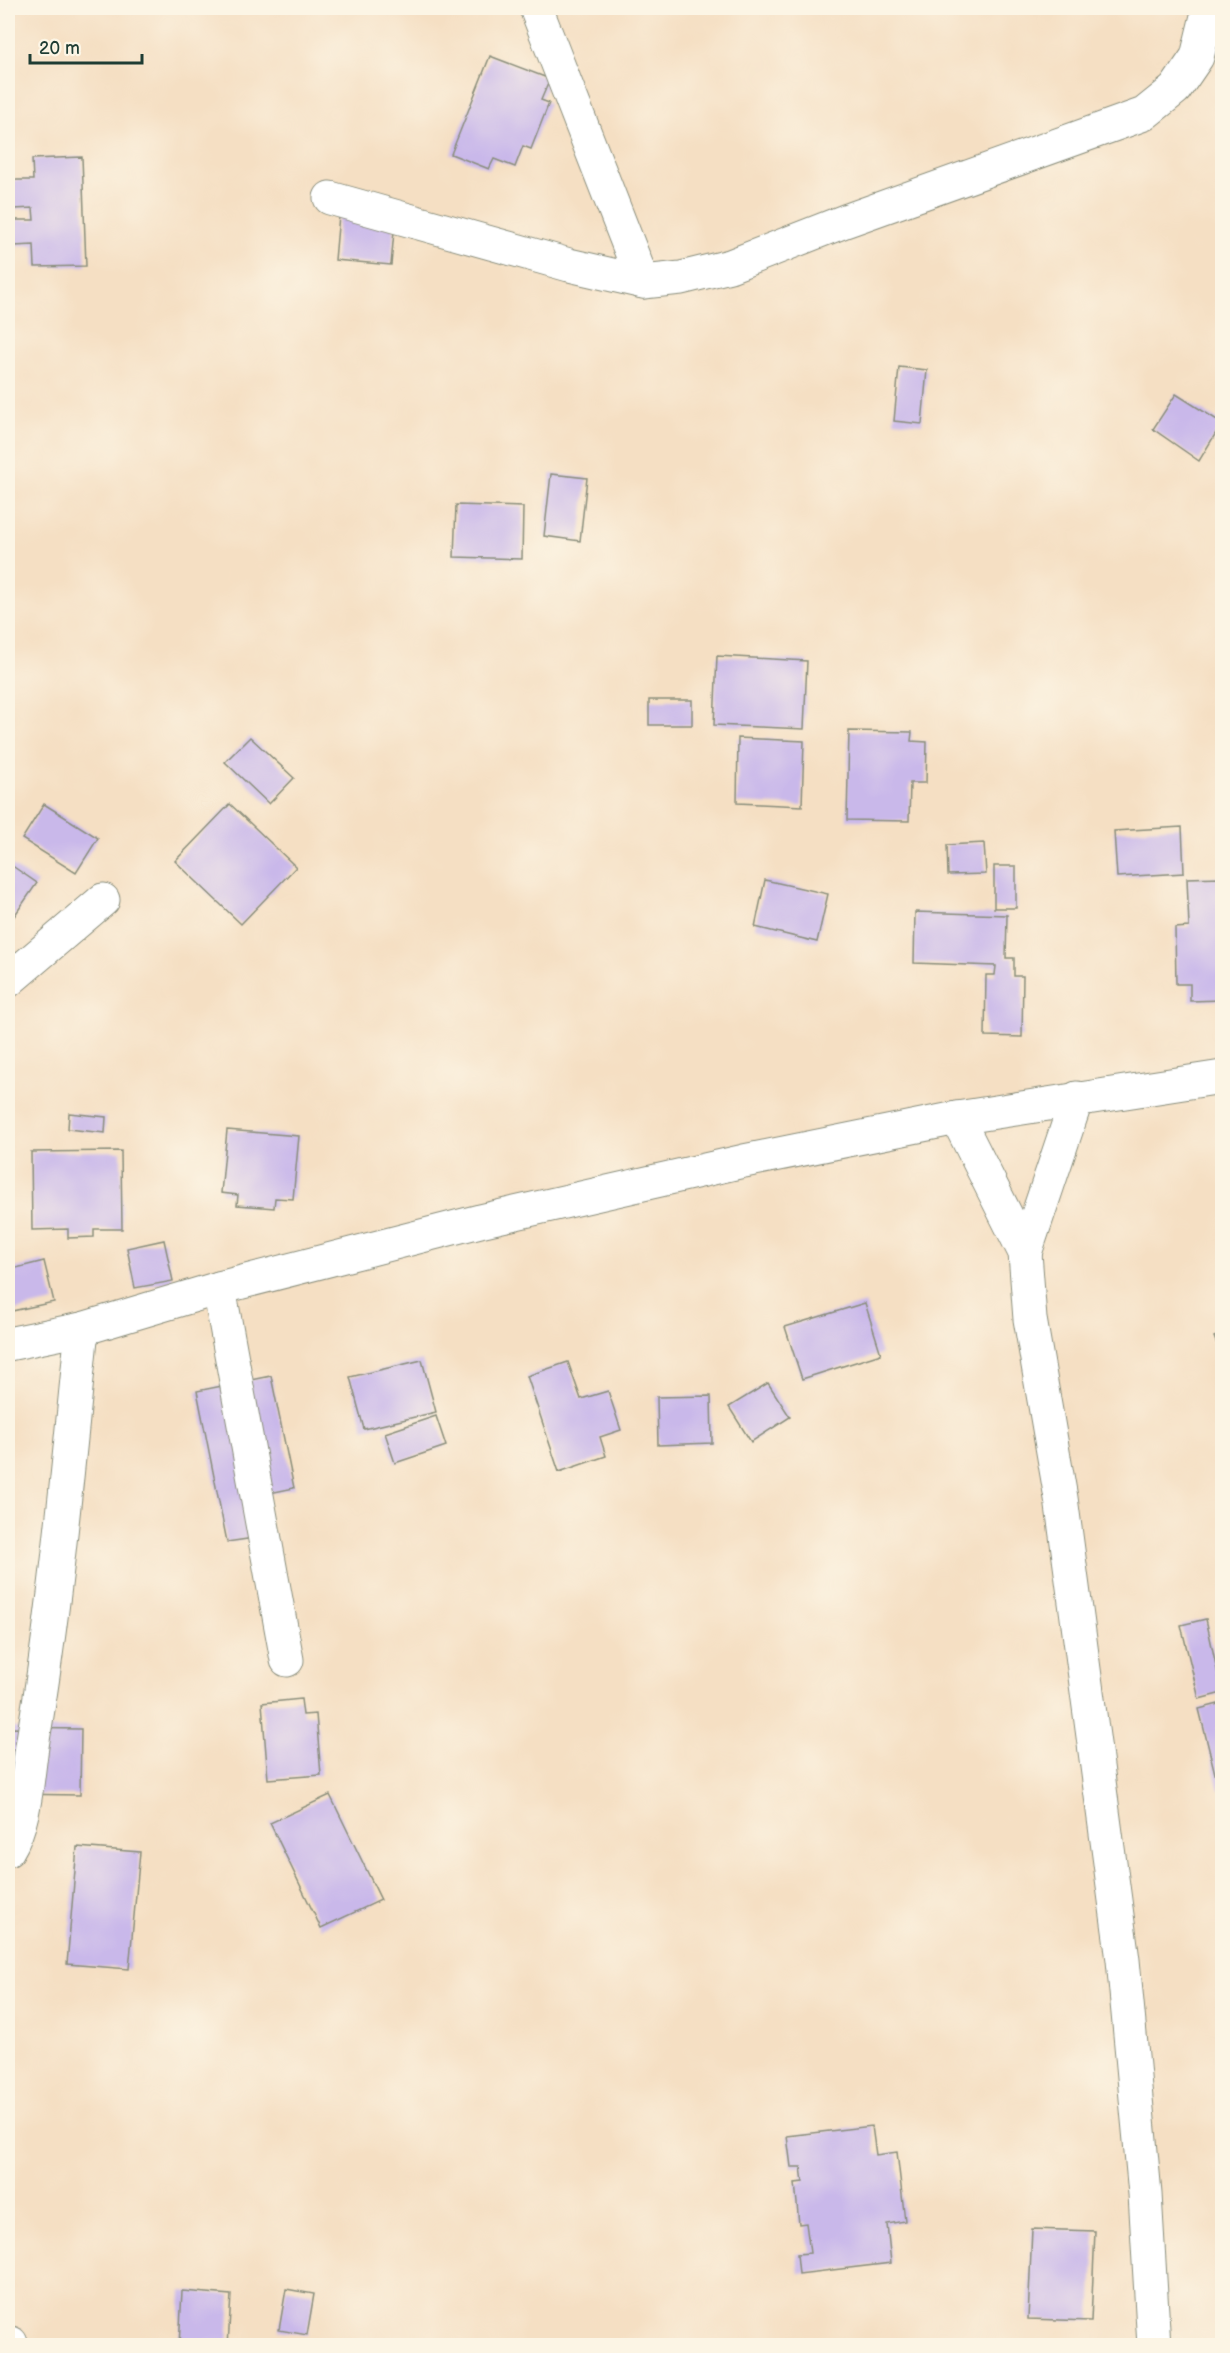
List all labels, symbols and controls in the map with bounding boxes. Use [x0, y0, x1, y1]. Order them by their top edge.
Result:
scale bar [30, 27, 142, 65]
text: 20 m [39, 38, 80, 59]

